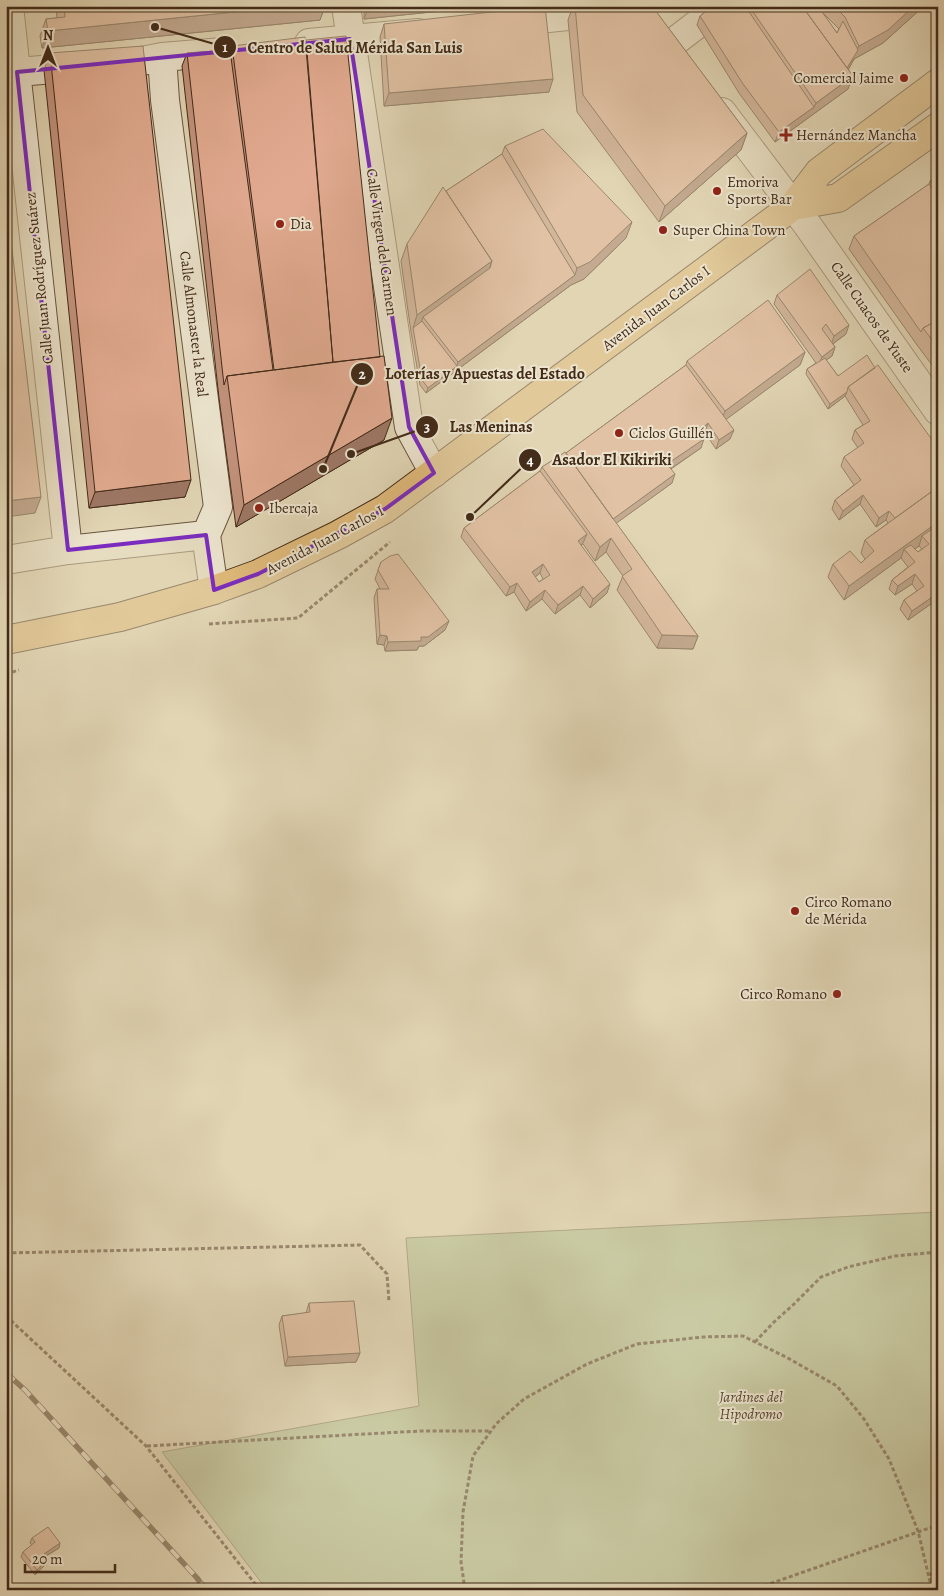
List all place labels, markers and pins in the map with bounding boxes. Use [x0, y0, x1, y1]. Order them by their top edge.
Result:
callout: Centro de Salud Mérida San Luis [212, 32, 473, 63]
place label: Comercial Jaime [794, 68, 894, 88]
marker: Comercial Jaime [898, 72, 910, 84]
place label: Hernández Mancha [796, 125, 917, 145]
marker: Hernández Mancha [780, 129, 792, 141]
place label: Emoriva Sports Bar [727, 172, 792, 209]
marker: Emoriva Sports Bar [711, 185, 723, 197]
place label: Dia [290, 214, 312, 234]
marker: Dia [274, 218, 286, 230]
place label: Super China Town [673, 220, 786, 240]
marker: Super China Town [657, 224, 669, 236]
callout: Loterías y Apuestas del Estado [350, 358, 595, 389]
callout: Las Meninas [414, 411, 542, 442]
place label: Ciclos Guillén [629, 423, 713, 443]
marker: Ciclos Guillén [613, 427, 625, 439]
callout: Asador El Kikiriki [518, 444, 682, 475]
place label: Ibercaja [269, 498, 318, 518]
marker: Ibercaja [253, 502, 265, 514]
place label: Circo Romano de Mérida [805, 892, 892, 929]
marker: Circo Romano de Mérida [789, 905, 801, 917]
place label: Circo Romano [740, 984, 827, 1004]
marker: Circo Romano [831, 988, 843, 1000]

